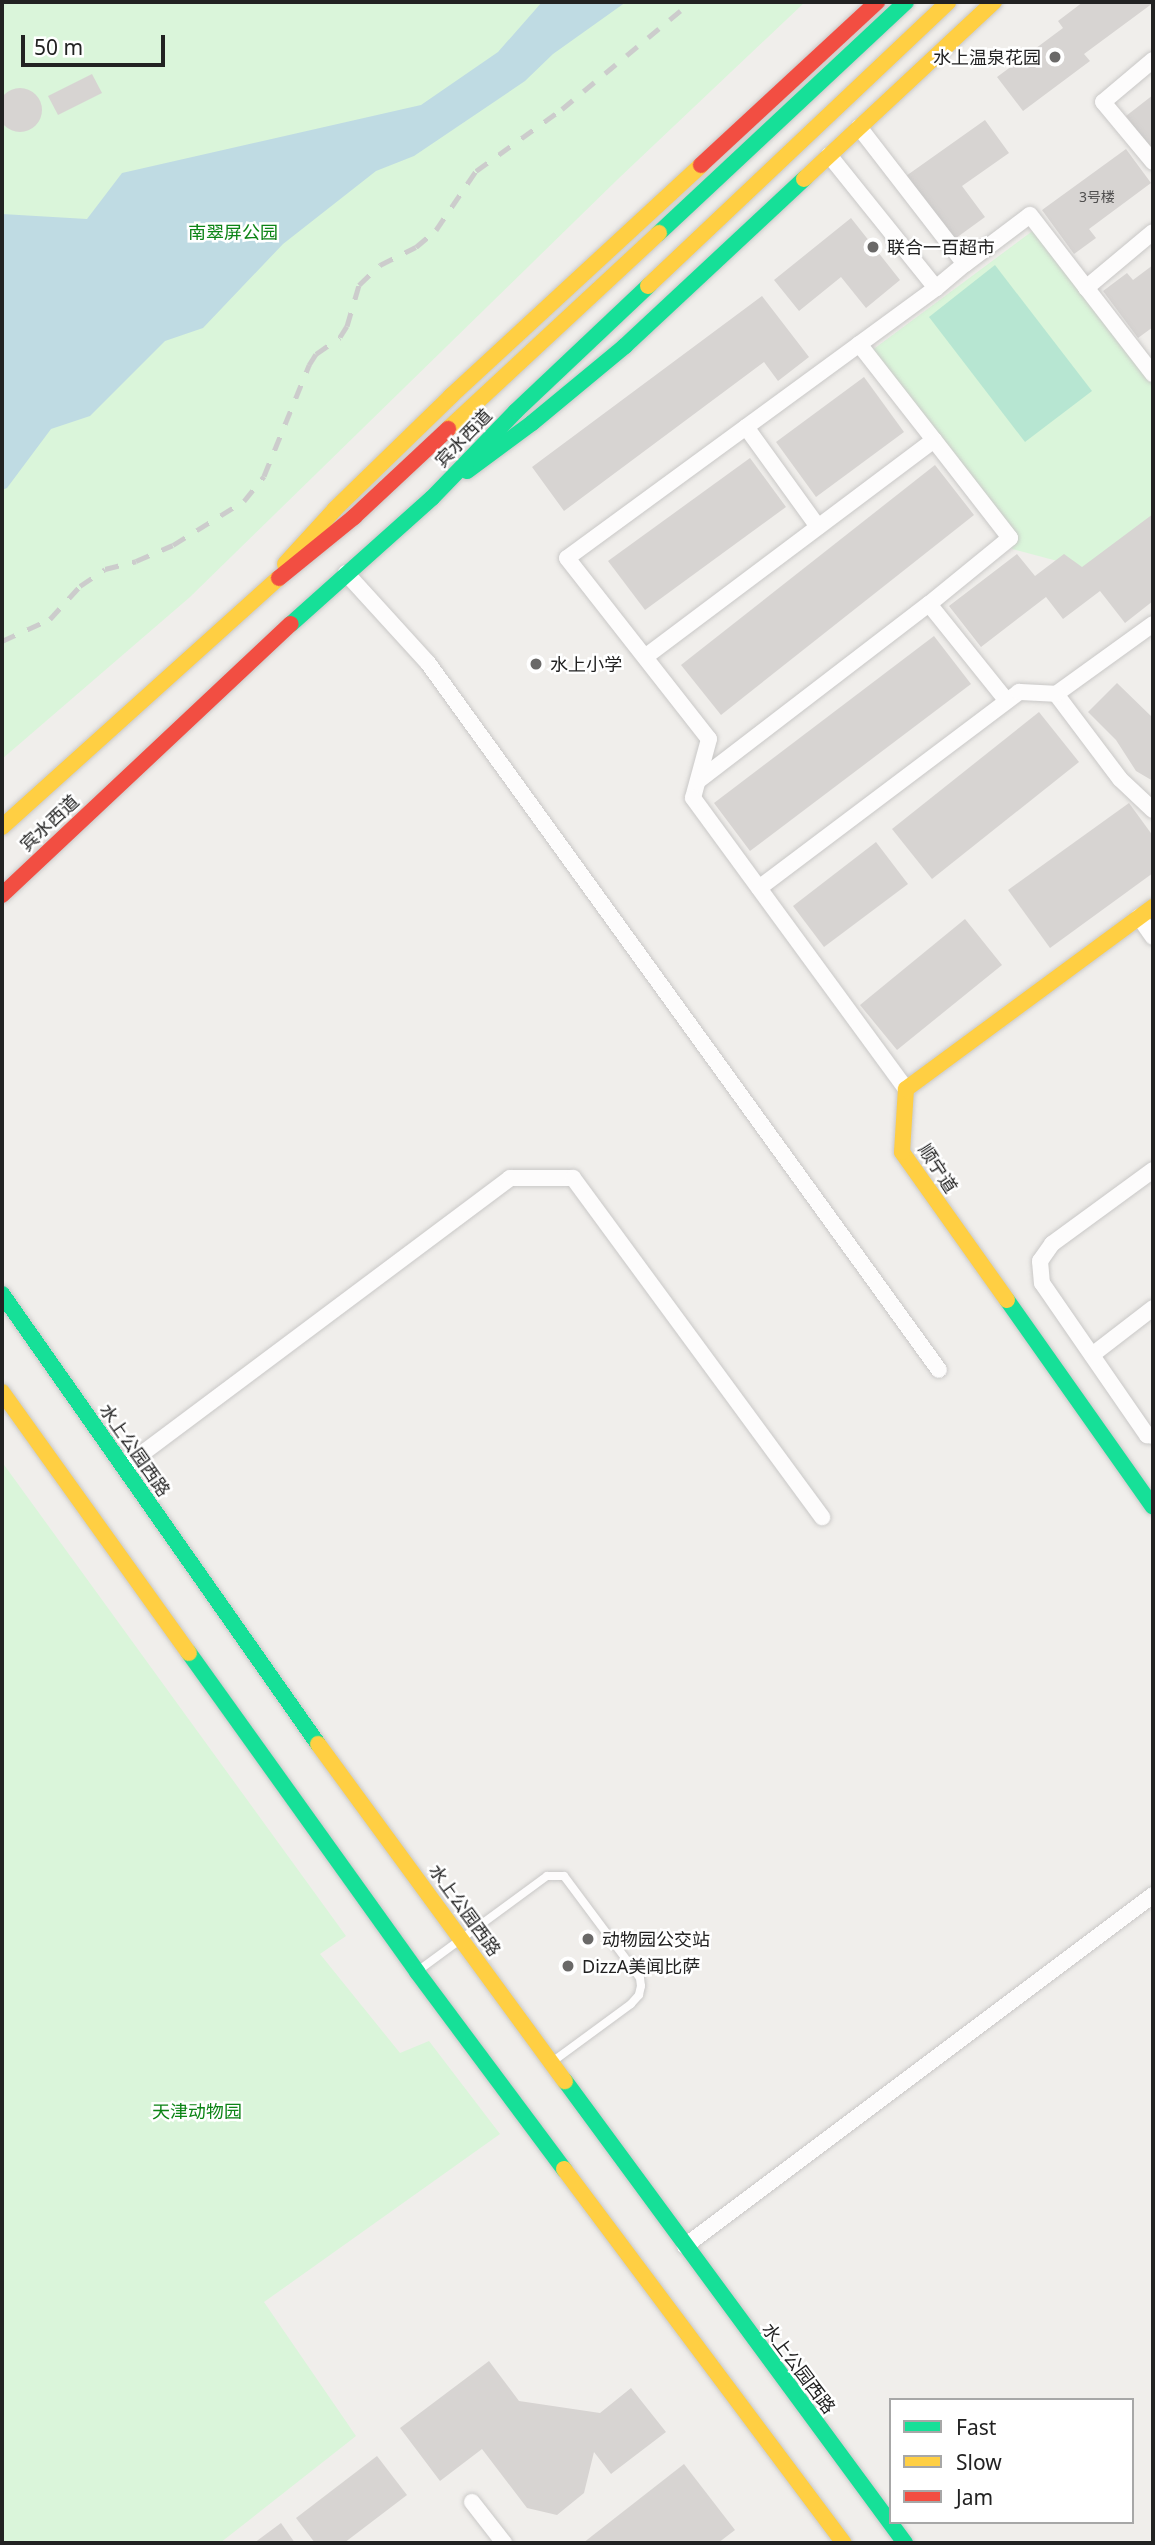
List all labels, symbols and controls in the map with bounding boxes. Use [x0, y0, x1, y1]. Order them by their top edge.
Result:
scale bar [24, 21, 168, 65]
text: 50 m [34, 33, 83, 61]
place label: 水上温泉花园 [933, 46, 1041, 68]
marker: 水上温泉花园 [1047, 49, 1063, 65]
house number: 3号楼 [1079, 189, 1115, 205]
park label: 南翠屏公园 [188, 221, 278, 243]
place label: 联合一百超市 [887, 236, 995, 258]
marker: 联合一百超市 [865, 239, 881, 255]
street label: 宾水西道 [430, 405, 496, 471]
place label: 水上小学 [550, 653, 622, 675]
marker: 水上小学 [528, 656, 544, 672]
street label: 宾水西道 [15, 791, 83, 855]
street label: 顺宁道 [914, 1139, 962, 1197]
street label: 水上公园西路 [95, 1400, 175, 1500]
street label: 水上公园西路 [425, 1860, 505, 1960]
place label: 动物园公交站 [602, 1928, 710, 1950]
marker: 动物园公交站 [580, 1931, 596, 1947]
place label: DizzA美闻比萨 [582, 1955, 700, 1977]
marker: DizzA美闻比萨 [560, 1958, 576, 1974]
park label: 天津动物园 [152, 2100, 242, 2122]
street label: 水上公园西路 [758, 2318, 840, 2418]
legend [889, 2398, 1134, 2524]
text: Fast [956, 2413, 996, 2441]
text: Slow [956, 2448, 1002, 2476]
text: Jam [956, 2483, 993, 2511]

